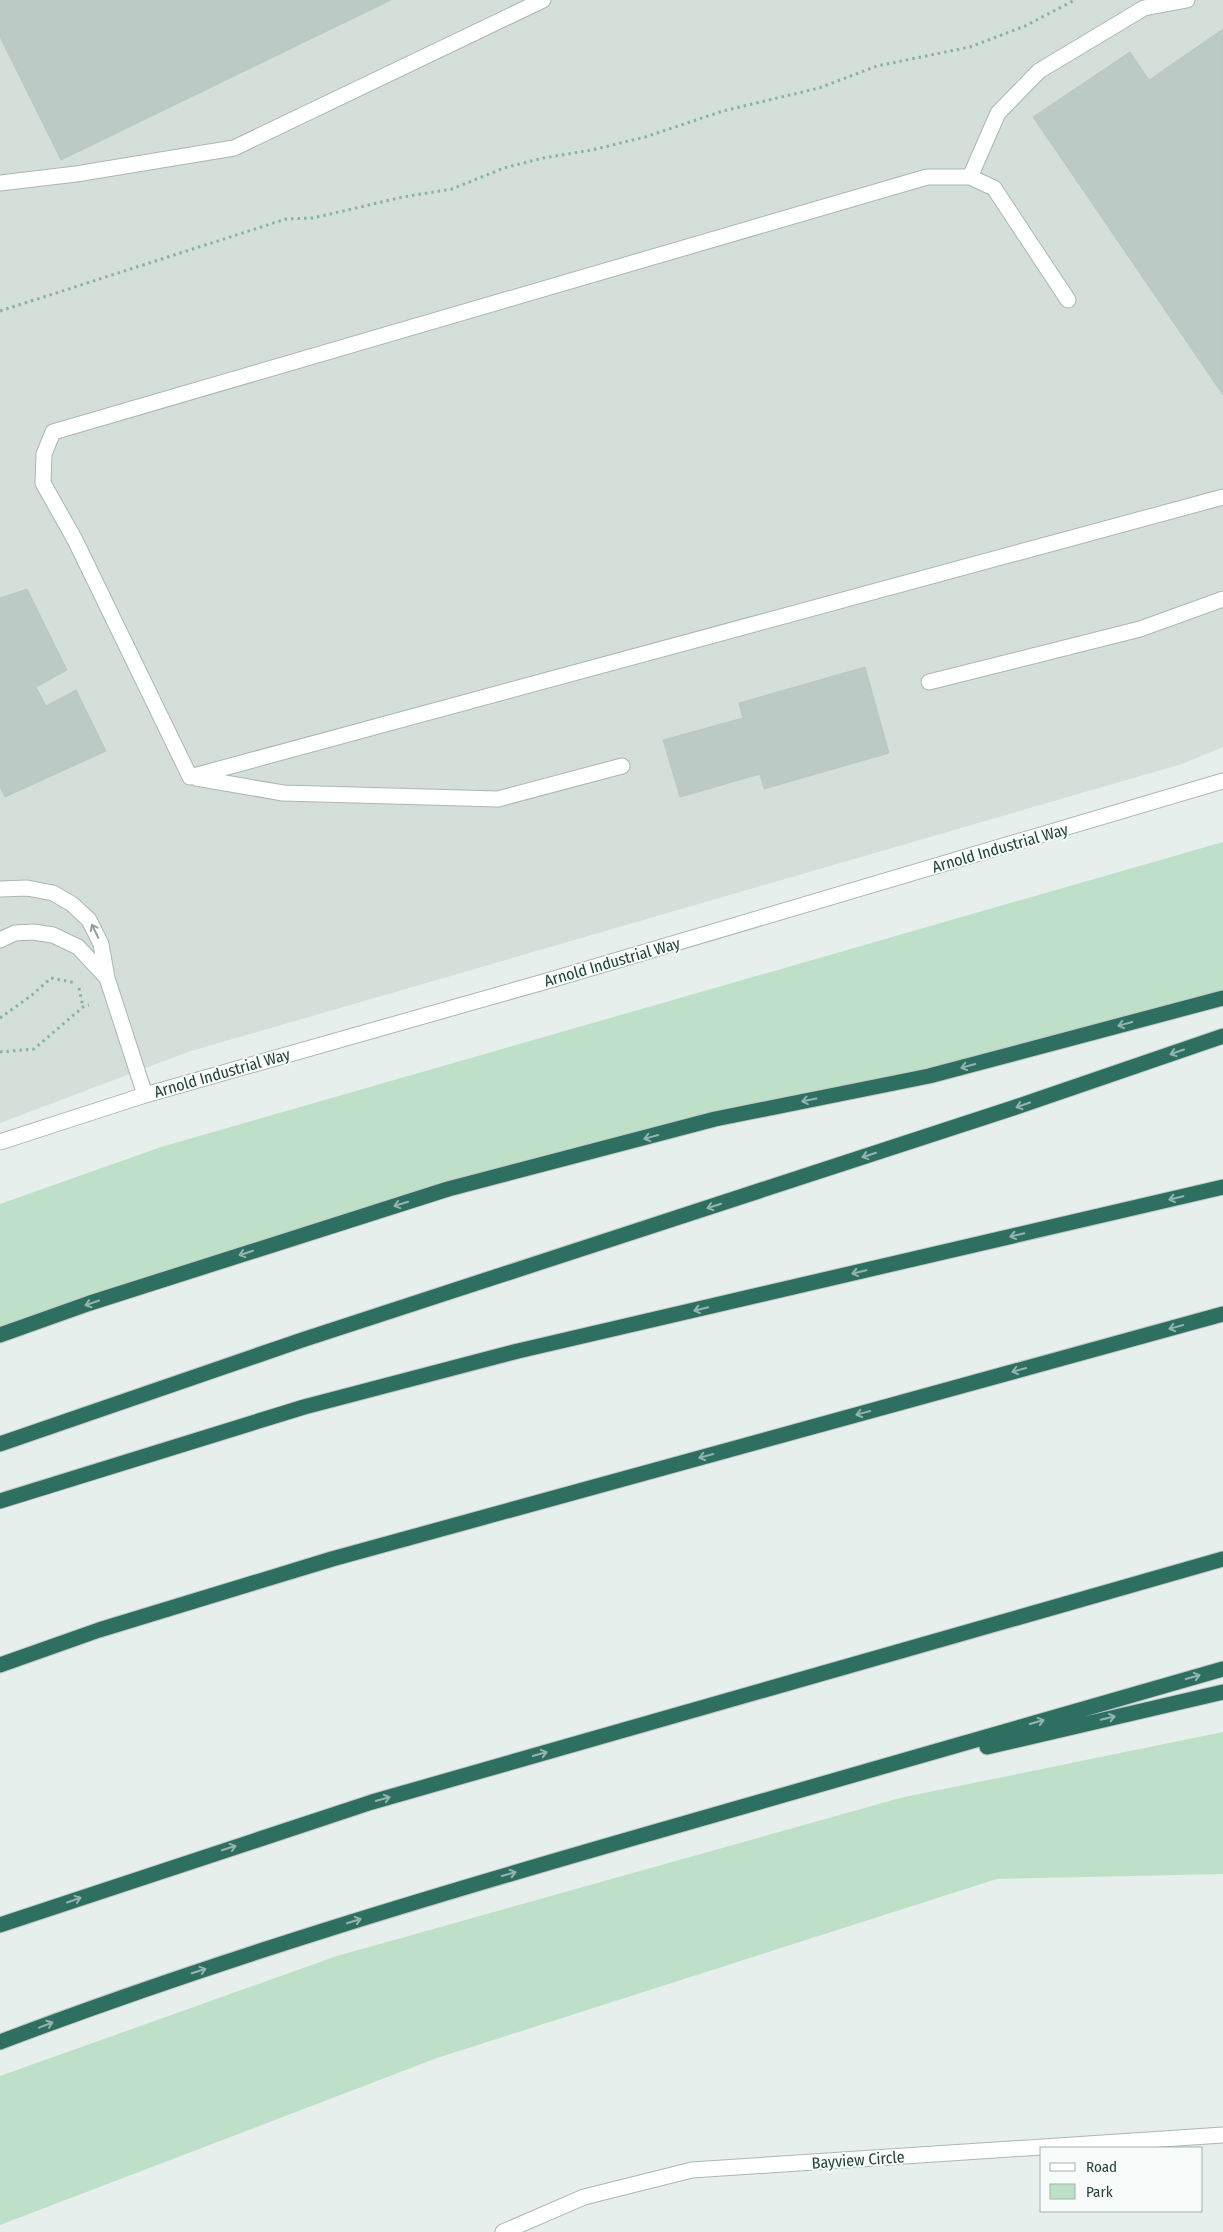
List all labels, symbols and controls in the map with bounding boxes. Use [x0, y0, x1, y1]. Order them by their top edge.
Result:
street label: Arnold Industrial Way [930, 819, 1071, 876]
one-way arrow [90, 924, 99, 939]
street label: Arnold Industrial Way [542, 933, 683, 990]
one-way arrow [1118, 1020, 1134, 1030]
street label: Arnold Industrial Way [152, 1044, 293, 1101]
one-way arrow [1170, 1048, 1185, 1057]
one-way arrow [961, 1062, 977, 1071]
one-way arrow [802, 1096, 818, 1106]
one-way arrow [1016, 1101, 1032, 1110]
one-way arrow [643, 1132, 659, 1142]
one-way arrow [861, 1151, 877, 1161]
one-way arrow [1168, 1194, 1184, 1203]
one-way arrow [394, 1199, 410, 1209]
one-way arrow [707, 1201, 723, 1211]
one-way arrow [1010, 1231, 1026, 1240]
one-way arrow [239, 1248, 255, 1258]
one-way arrow [852, 1268, 868, 1277]
one-way arrow [84, 1299, 100, 1308]
one-way arrow [693, 1305, 709, 1314]
one-way arrow [1168, 1322, 1184, 1332]
one-way arrow [1012, 1365, 1028, 1375]
one-way arrow [855, 1408, 871, 1418]
one-way arrow [698, 1452, 714, 1461]
one-way arrow [1185, 1672, 1201, 1682]
one-way arrow [1100, 1713, 1116, 1722]
one-way arrow [1029, 1717, 1045, 1727]
one-way arrow [531, 1749, 547, 1759]
one-way arrow [375, 1794, 391, 1803]
one-way arrow [220, 1843, 236, 1853]
one-way arrow [501, 1868, 517, 1878]
one-way arrow [66, 1894, 82, 1904]
one-way arrow [345, 1916, 361, 1926]
one-way arrow [191, 1966, 206, 1975]
one-way arrow [37, 2020, 53, 2029]
street label: Bayview Circle [811, 2147, 905, 2173]
legend [1040, 2147, 1203, 2212]
text: Road [1086, 2158, 1117, 2176]
text: Park [1086, 2183, 1113, 2201]

